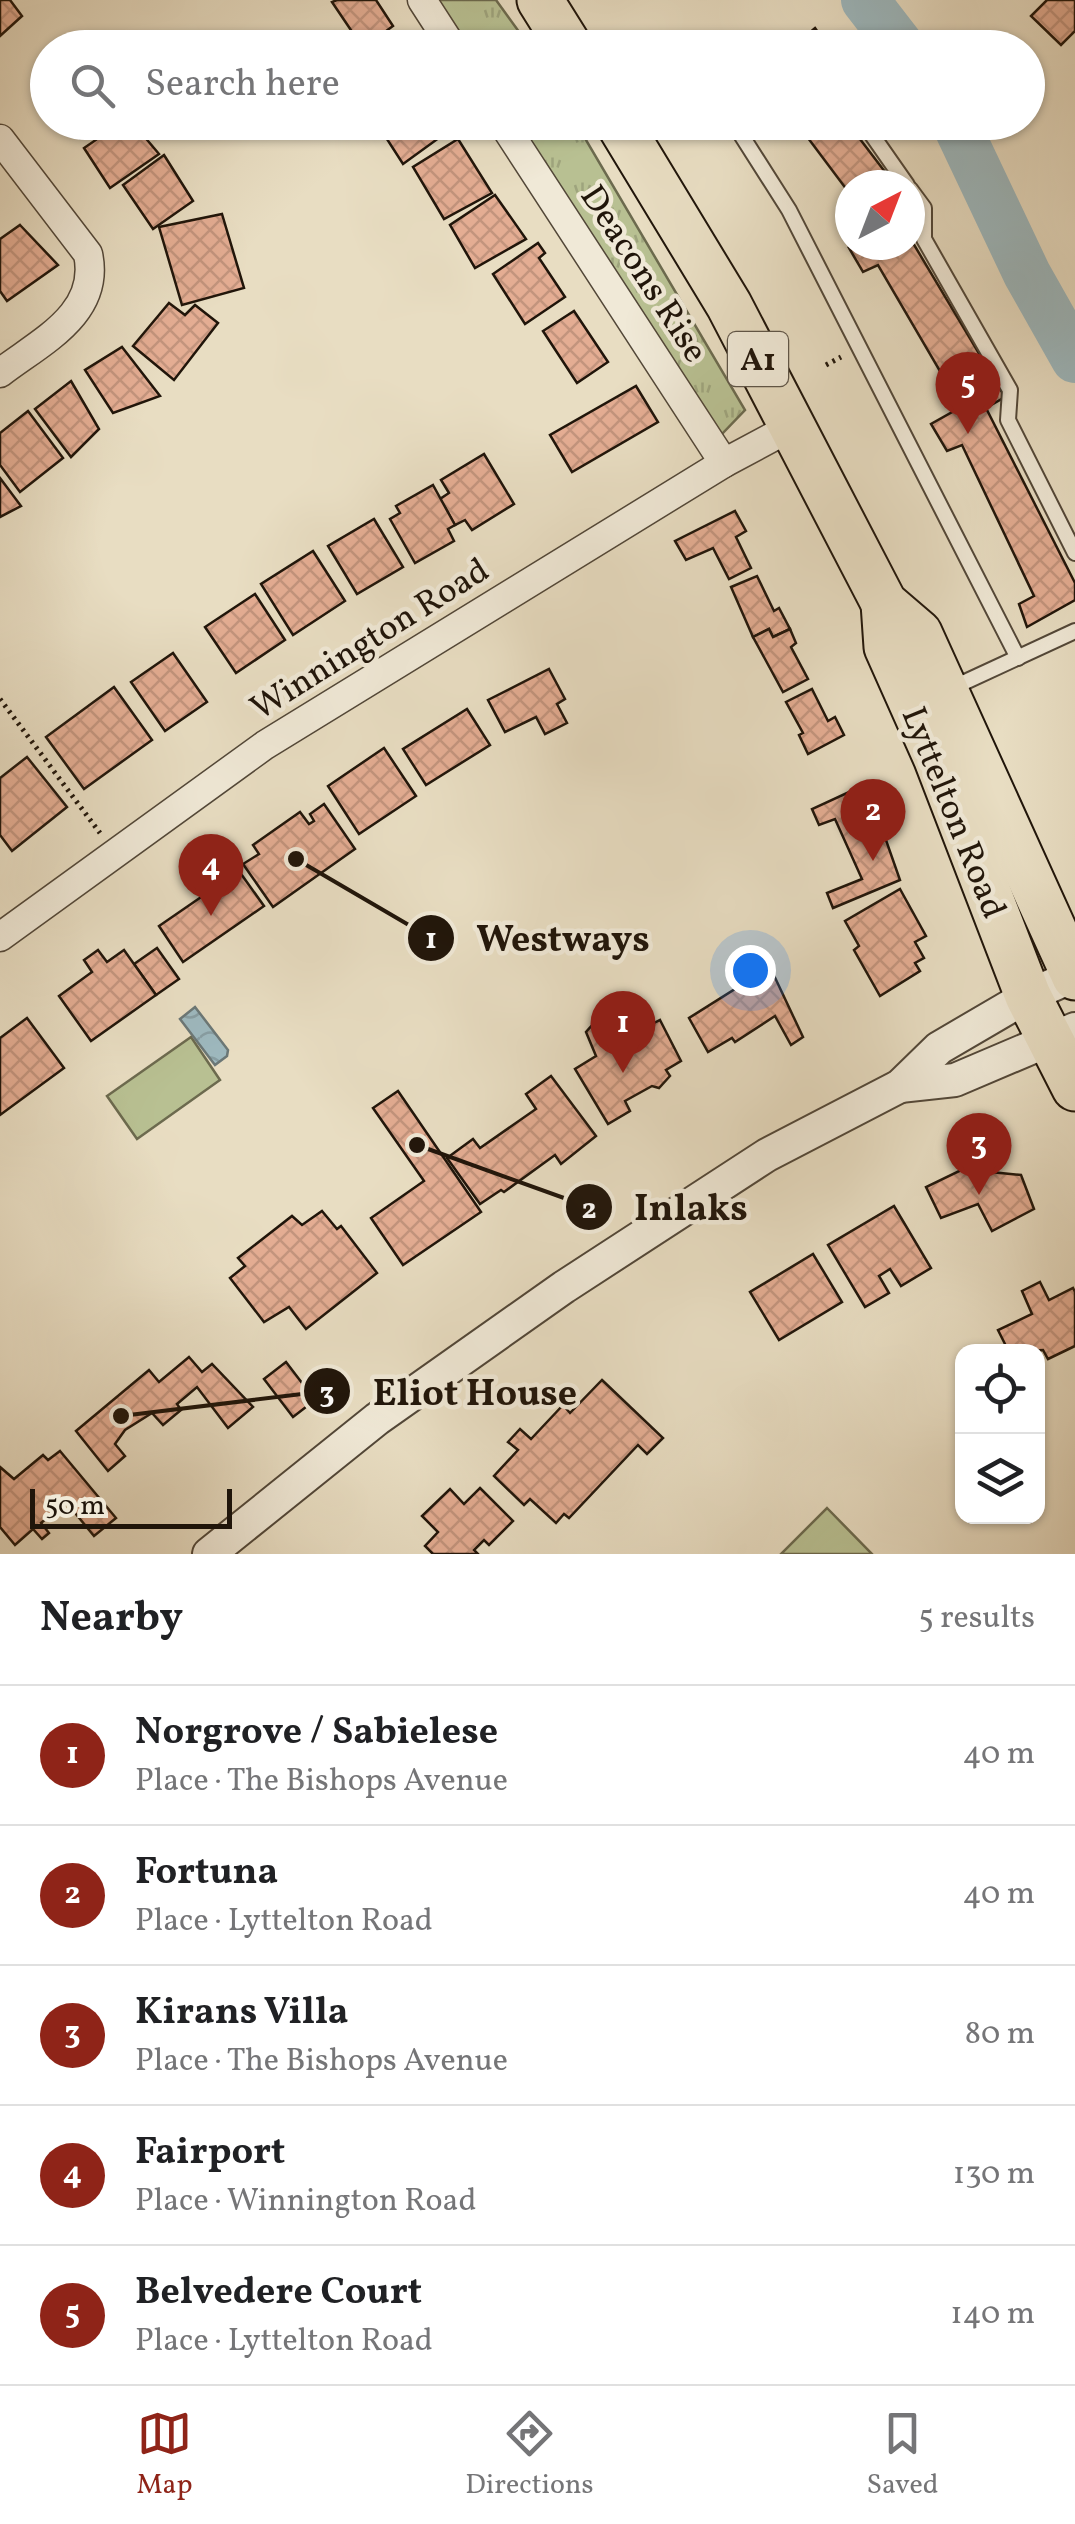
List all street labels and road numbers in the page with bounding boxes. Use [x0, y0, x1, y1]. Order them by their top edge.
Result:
street label: Deacons Rise [567, 177, 718, 373]
road number: A1 [728, 332, 788, 386]
street label: Winnington Road [242, 548, 499, 733]
street label: Lyttelton Road [888, 700, 1017, 926]

